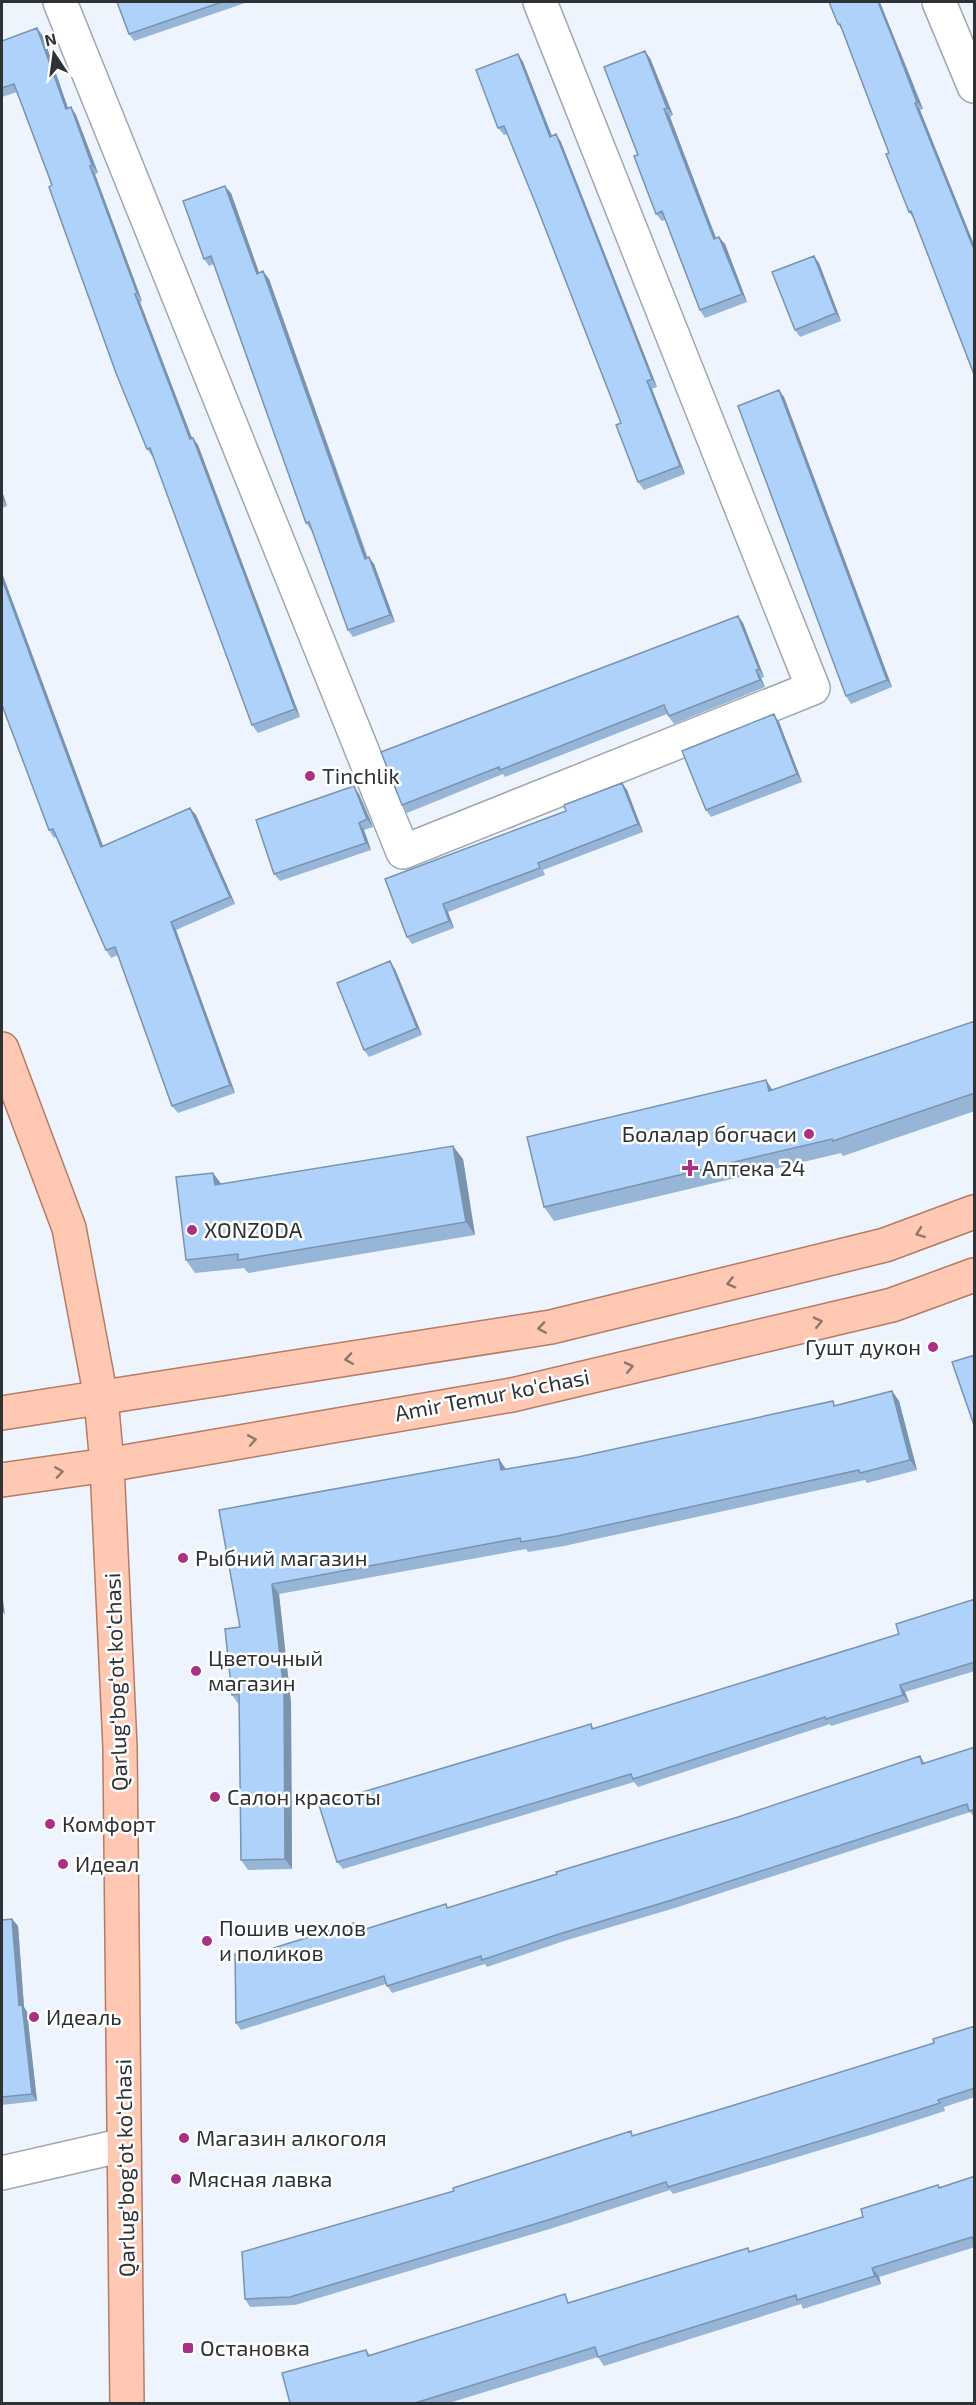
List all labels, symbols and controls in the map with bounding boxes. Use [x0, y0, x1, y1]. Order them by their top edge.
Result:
north arrow [24, 24, 84, 84]
text: N [43, 28, 58, 49]
place label: Tinchlik [322, 762, 400, 788]
marker: Tinchlik [303, 769, 317, 783]
place label: Болалар богчаси [622, 1120, 797, 1146]
marker: Болалар богчаси [802, 1127, 816, 1141]
place label: Аптека 24 [702, 1154, 806, 1180]
marker: Аптека 24 [683, 1161, 697, 1175]
place label: XONZODA [204, 1216, 303, 1242]
marker: XONZODA [185, 1223, 199, 1237]
one-way arrow [915, 1225, 925, 1238]
one-way arrow [726, 1275, 736, 1288]
one-way arrow [813, 1317, 823, 1330]
one-way arrow [537, 1321, 547, 1334]
place label: Гушт дукон [805, 1333, 921, 1360]
marker: Гушт дукон [926, 1340, 940, 1354]
one-way arrow [344, 1352, 354, 1364]
street label: Amir Temur ko'chasi [392, 1362, 591, 1426]
one-way arrow [623, 1362, 633, 1375]
one-way arrow [246, 1434, 256, 1447]
one-way arrow [55, 1466, 64, 1478]
place label: Рыбний магазин [195, 1544, 368, 1570]
marker: Рыбний магазин [176, 1551, 190, 1565]
street label: Qarlug‘bog‘ot ko‘chasi [98, 1572, 133, 1792]
place label: Цветочный магазин [208, 1644, 323, 1695]
marker: Цветочный магазин [189, 1664, 203, 1678]
place label: Салон красоты [227, 1783, 381, 1809]
marker: Салон красоты [208, 1790, 222, 1804]
place label: Комфорт [62, 1810, 156, 1836]
marker: Комфорт [43, 1817, 57, 1831]
place label: Идеал [75, 1850, 139, 1876]
marker: Идеал [56, 1857, 70, 1871]
place label: Пошив чехлов и поликов [219, 1914, 366, 1965]
marker: Пошив чехлов и поликов [200, 1934, 214, 1948]
place label: Идеаль [46, 2003, 122, 2029]
marker: Идеаль [27, 2010, 41, 2024]
street label: Qarlug‘bog‘ot ko‘chasi [109, 2059, 140, 2277]
place label: Магазин алкоголя [196, 2124, 387, 2150]
marker: Магазин алкоголя [177, 2131, 191, 2145]
place label: Мясная лавка [188, 2165, 333, 2191]
marker: Мясная лавка [169, 2172, 183, 2186]
place label: Остановка [200, 2334, 310, 2360]
marker: Остановка [181, 2341, 195, 2355]

